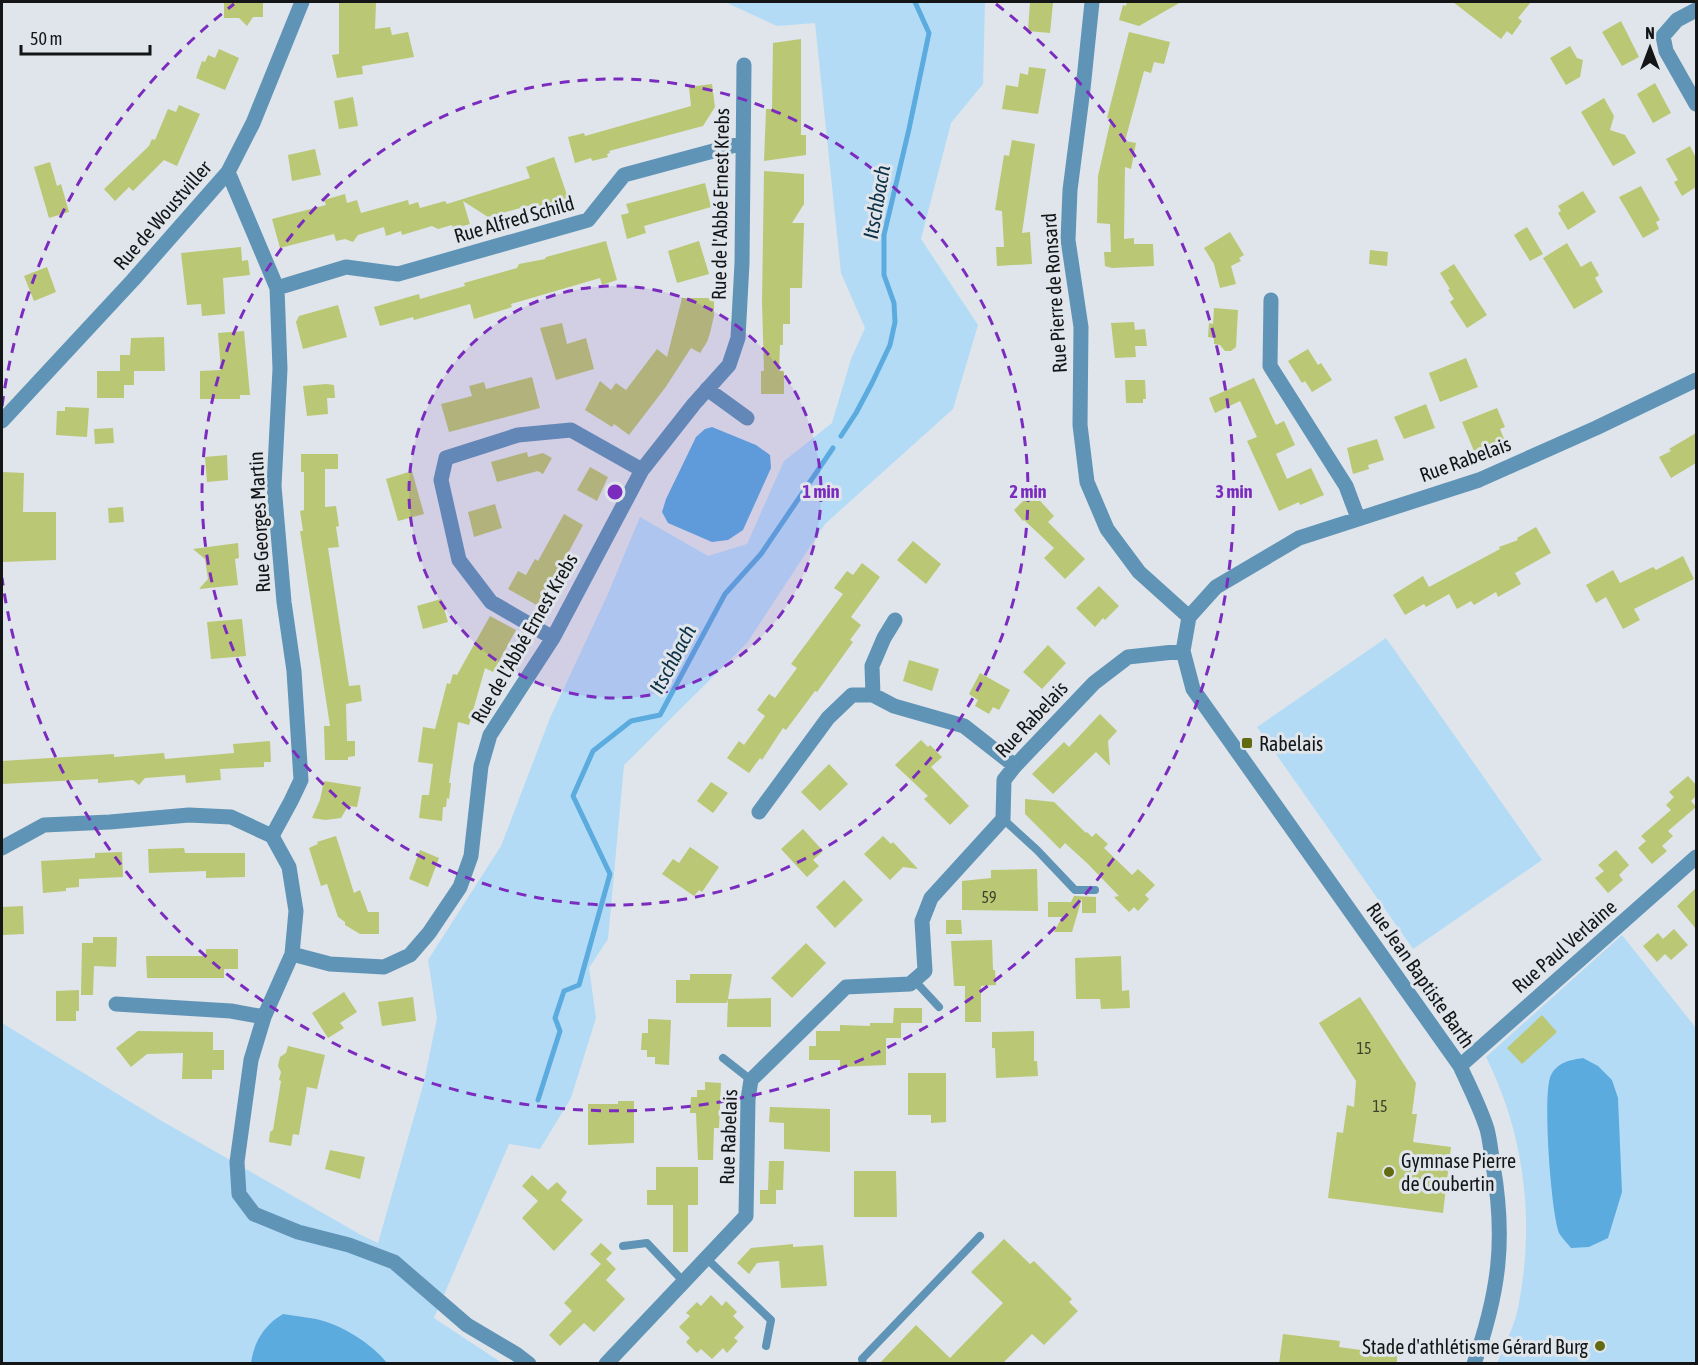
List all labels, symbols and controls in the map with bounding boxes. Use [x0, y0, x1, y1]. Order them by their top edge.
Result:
scale bar [21, 18, 150, 56]
north arrow [1620, 18, 1680, 78]
text: N [1645, 24, 1655, 42]
text: 50 m [30, 28, 62, 49]
street label: Rue de l'Abbé Ernest Krebs [707, 108, 733, 300]
street label: Rue de Woustviller [108, 155, 216, 274]
water label: Itschbach [858, 163, 894, 241]
street label: Rue Alfred Schild [451, 191, 577, 247]
street label: Rue Pierre de Ronsard [1037, 212, 1071, 374]
street label: Rue Rabelais [1416, 432, 1514, 486]
street label: Rue Georges Martin [244, 451, 274, 593]
text: 1 min [803, 481, 840, 502]
text: 2 min [1010, 481, 1047, 502]
text: 3 min [1216, 481, 1253, 502]
centre of rings [605, 482, 625, 502]
street label: Rue de l'Abbé Ernest Krebs [466, 549, 582, 727]
water label: Itschbach [644, 620, 700, 698]
street label: Rue Rabelais [990, 676, 1072, 762]
place label: Rabelais [1259, 732, 1323, 755]
marker: Rabelais [1240, 736, 1254, 750]
house number: 59 [981, 888, 997, 906]
street label: Rue Paul Verlaine [1507, 895, 1621, 997]
street label: Rue Jean Baptiste Barth [1362, 898, 1480, 1052]
house number: 15 [1356, 1039, 1372, 1057]
street label: Rue Rabelais [715, 1089, 741, 1185]
house number: 15 [1372, 1097, 1388, 1115]
place label: Gymnase Pierre de Coubertin [1401, 1149, 1516, 1195]
marker: Gymnase Pierre de Coubertin [1382, 1165, 1396, 1179]
place label: Stade d'athlétisme Gérard Burg [1362, 1335, 1588, 1358]
marker: Stade d'athlétisme Gérard Burg [1593, 1339, 1607, 1353]

